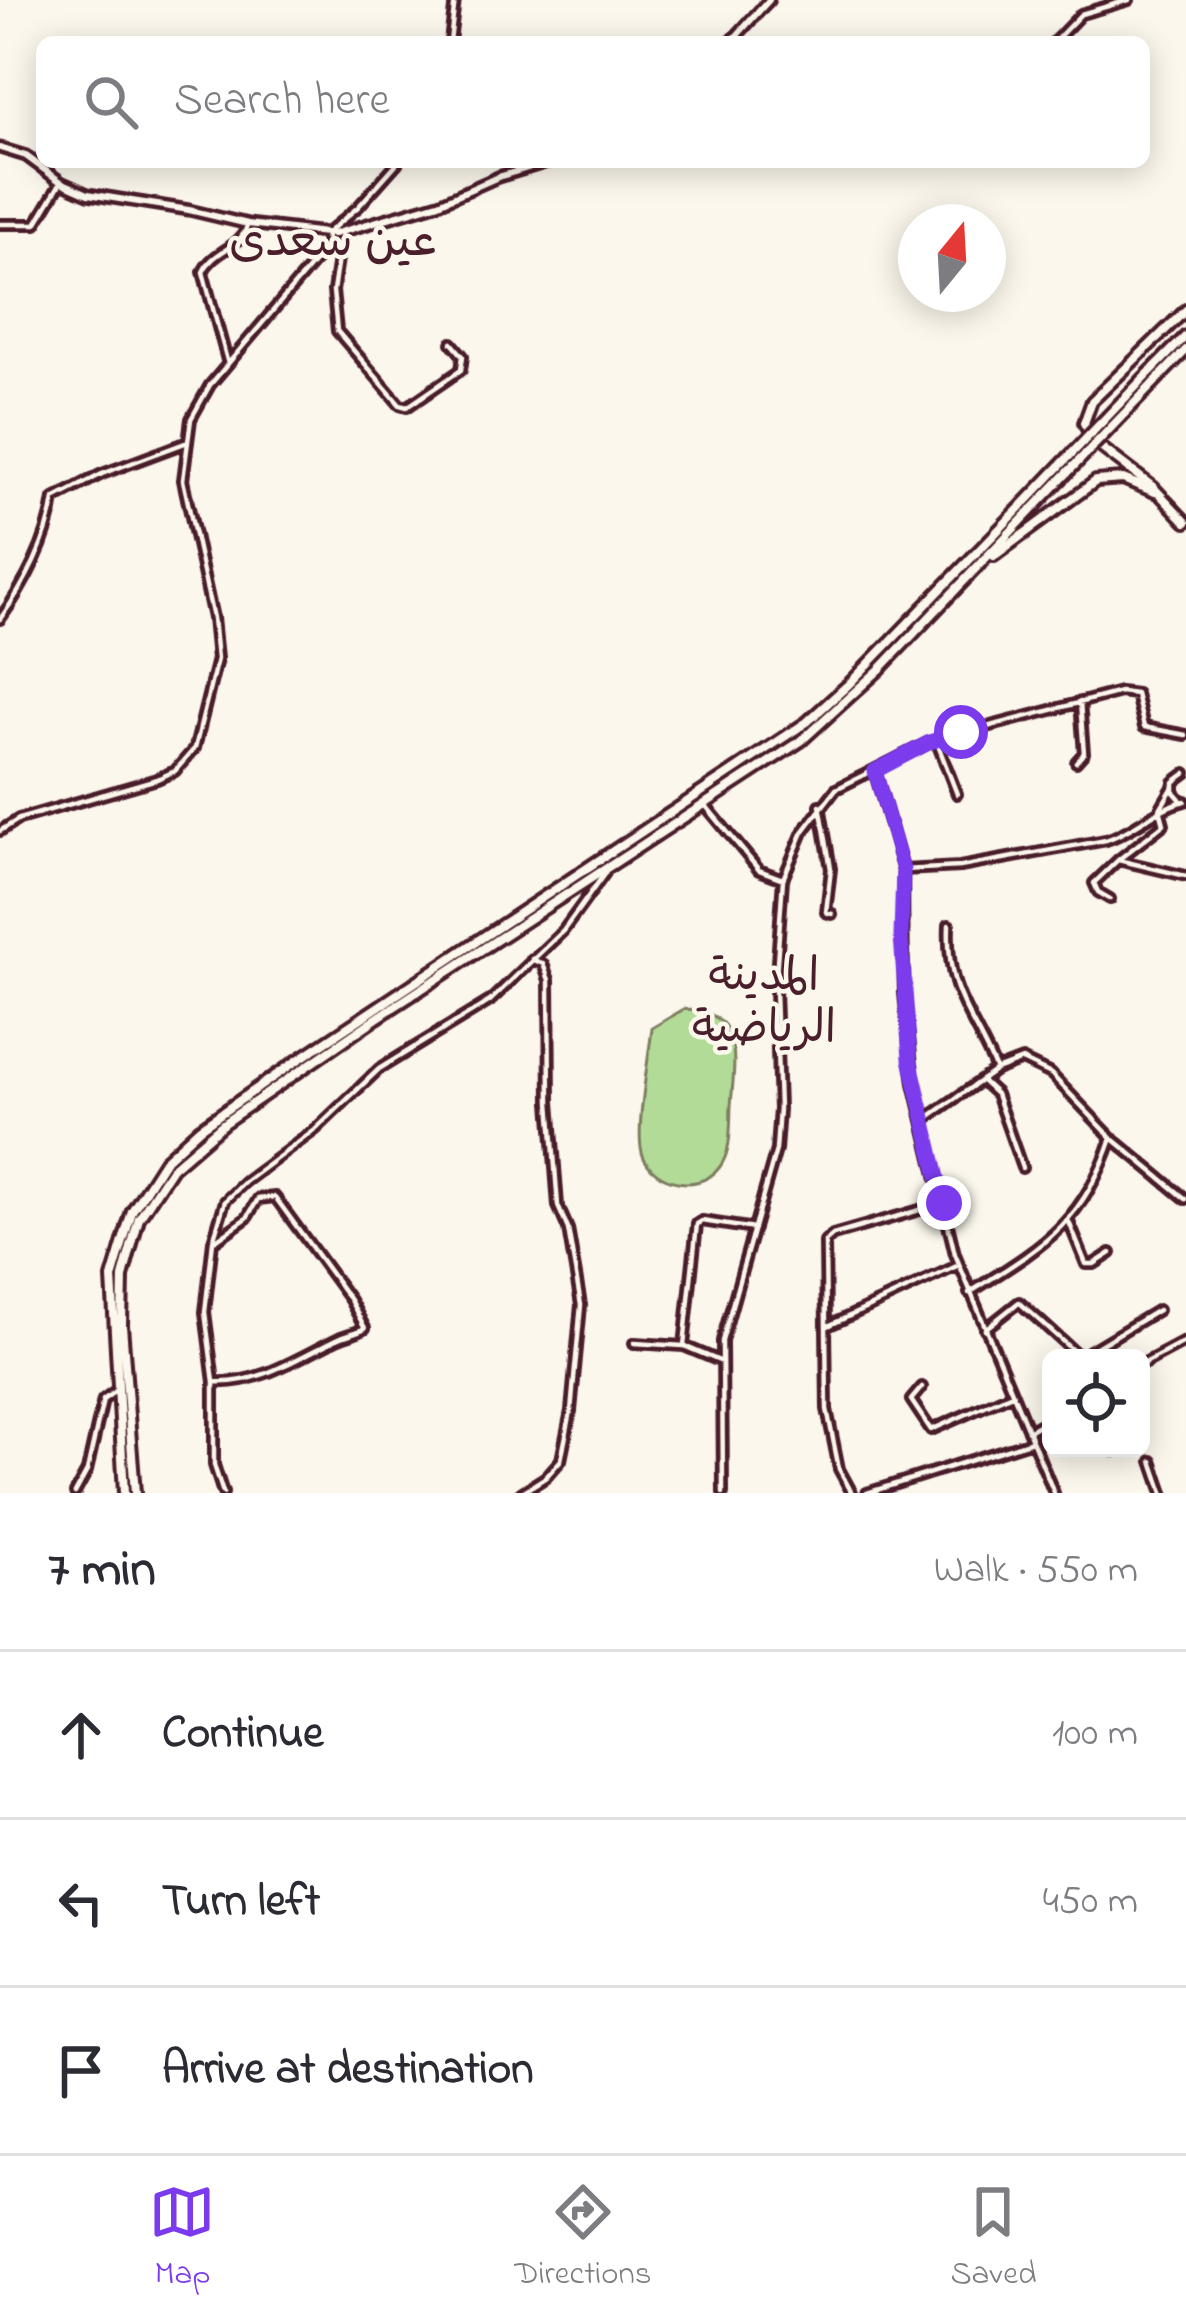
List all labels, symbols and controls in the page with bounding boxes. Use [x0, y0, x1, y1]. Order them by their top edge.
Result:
search box [36, 36, 1150, 168]
icon: search [78, 69, 144, 135]
text: Search here [174, 69, 390, 135]
north arrow [898, 204, 1006, 312]
district label: عين سعدى [229, 208, 437, 278]
route start [934, 705, 988, 759]
district label: المدينة الرياضية [692, 945, 836, 1063]
route end [917, 1176, 971, 1230]
map controls [1042, 1349, 1150, 1457]
button: locate [1042, 1349, 1150, 1457]
text: 7 min [48, 1534, 156, 1609]
text: Walk · 550 m [934, 1543, 1138, 1600]
icon: ahead [48, 1702, 114, 1768]
text: Continue [162, 1702, 323, 1768]
text: 100 m [1052, 1706, 1138, 1763]
icon: left [48, 1870, 114, 1936]
text: Turn left [162, 1870, 320, 1936]
text: 450 m [1043, 1874, 1138, 1931]
icon: arrive [48, 2038, 114, 2104]
text: Arrive at destination [162, 2038, 533, 2104]
tab: Map [149, 2179, 215, 2299]
tab: Directions [514, 2179, 652, 2299]
tab: Saved [950, 2179, 1037, 2299]

